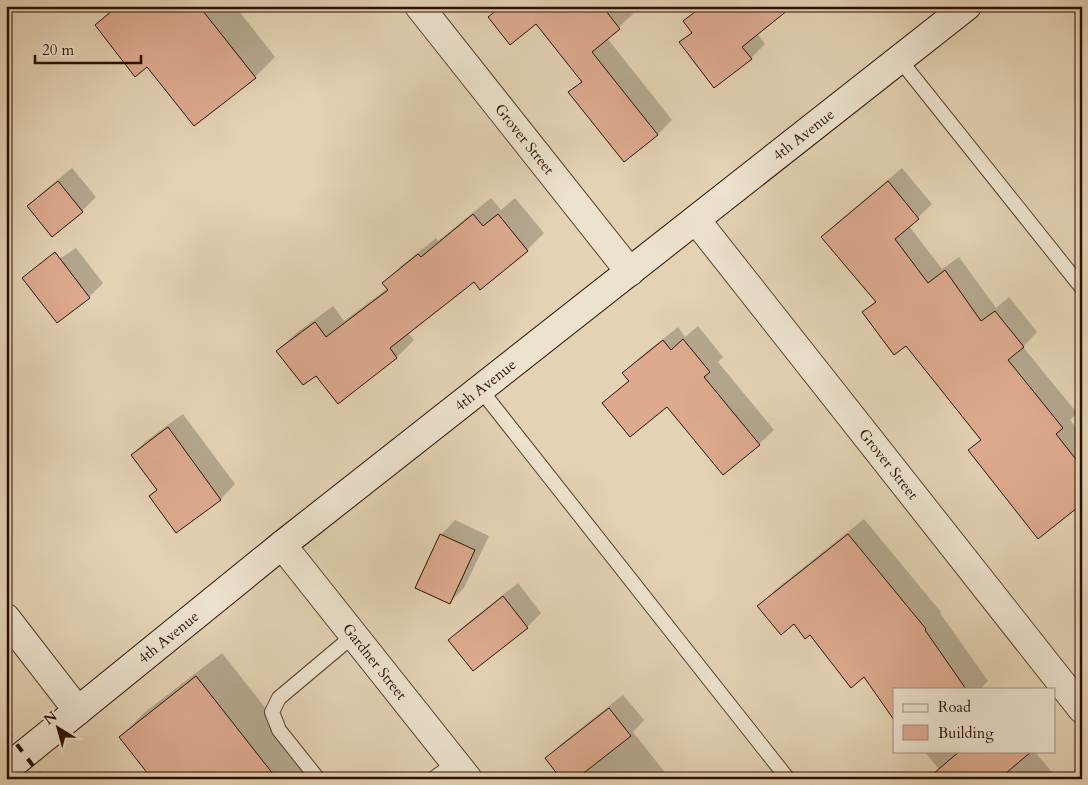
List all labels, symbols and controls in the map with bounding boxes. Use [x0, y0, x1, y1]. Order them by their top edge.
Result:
scale bar [35, 32, 141, 64]
text: 20 m [42, 40, 74, 60]
street label: Grover Street [490, 99, 559, 179]
street label: 4th Avenue [768, 104, 839, 165]
street label: 4th Avenue [450, 354, 520, 416]
street label: Grover Street [854, 424, 923, 504]
street label: 4th Avenue [133, 606, 203, 668]
street label: Gardner Street [338, 619, 412, 704]
legend [893, 688, 1056, 752]
text: Road [938, 697, 971, 717]
north arrow [32, 702, 82, 752]
text: N [40, 707, 61, 729]
text: Building [938, 723, 994, 743]

